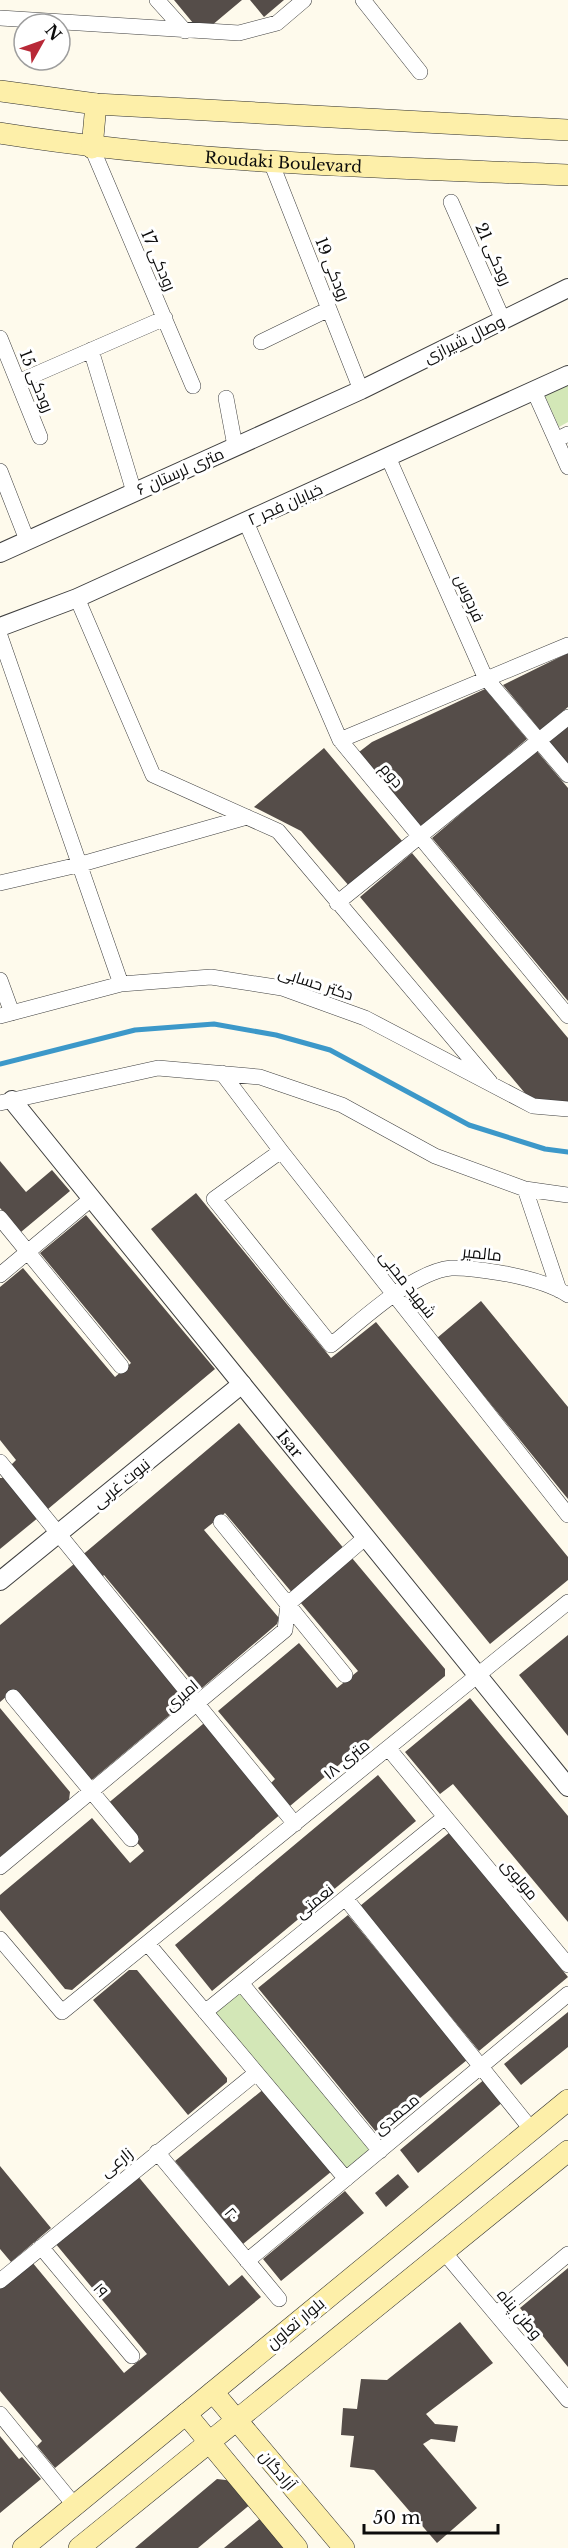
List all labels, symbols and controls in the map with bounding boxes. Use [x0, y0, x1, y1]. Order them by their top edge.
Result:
north arrow [12, 12, 72, 72]
text: N [41, 20, 66, 45]
street label: Roudaki Boulevard [204, 147, 363, 176]
street label: رودکی 21 [470, 220, 517, 289]
street label: رودکی 17 [136, 226, 181, 294]
street label: رودکی 19 [310, 234, 355, 304]
street label: وصال شیرازی [420, 311, 508, 368]
street label: رودکی 15 [15, 347, 59, 416]
street label: ۶ متری لرستان [133, 443, 227, 500]
street label: خیابان فجر ۲ [245, 479, 326, 530]
street label: فردوس [450, 571, 489, 625]
street label: دوم [374, 758, 408, 793]
street label: دکتر حسابی [276, 961, 356, 1005]
street label: مالمیر [460, 1241, 503, 1265]
street label: شهید محبی [375, 1246, 441, 1322]
street label: Isar [273, 1425, 308, 1462]
street label: نبوت غربی [88, 1454, 154, 1513]
street label: امیری [160, 1675, 203, 1716]
street label: ۱۸ متری [319, 1734, 374, 1784]
street label: مولوی [496, 1854, 543, 1904]
street label: نعمتی [291, 1879, 338, 1923]
street label: محمدی [369, 2089, 424, 2140]
street label: زارعی [96, 2143, 137, 2182]
street label: ۲۰ [220, 2203, 244, 2225]
street label: ۱۹ [89, 2278, 113, 2302]
street label: وطن پناه [492, 2285, 547, 2344]
street label: بلوار تعاون [262, 2293, 329, 2354]
street label: آزادگان [255, 2446, 301, 2495]
scale bar [364, 2497, 498, 2535]
text: 50 m [373, 2507, 421, 2529]

